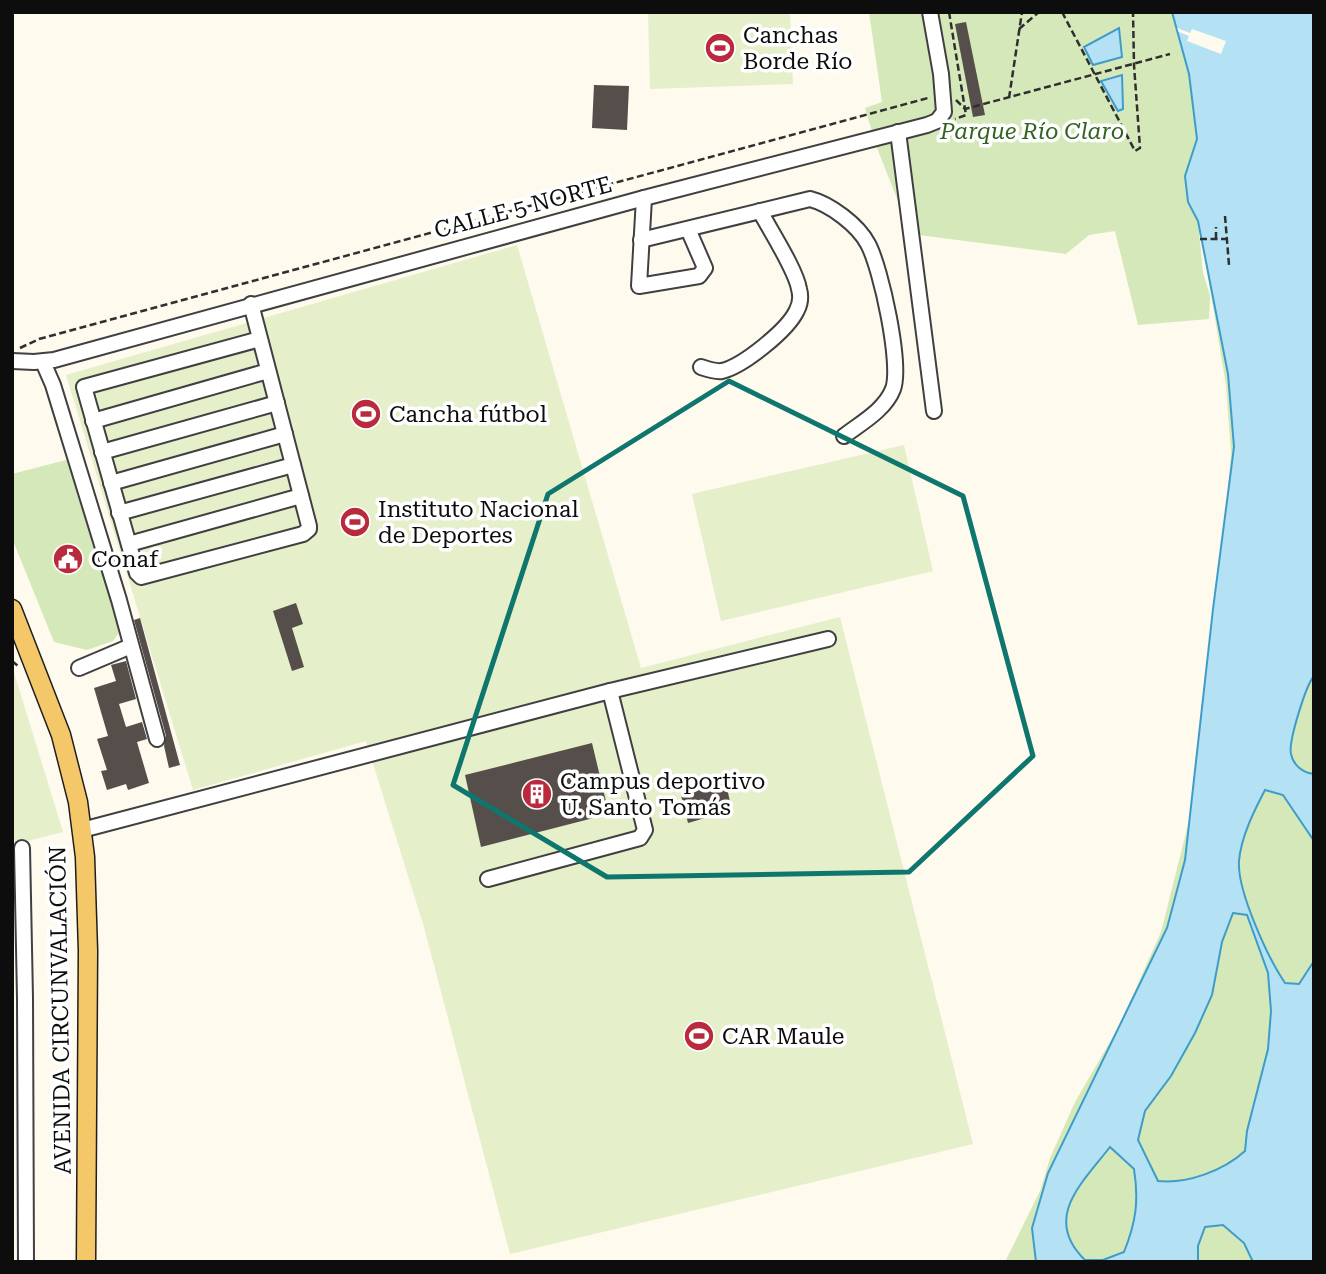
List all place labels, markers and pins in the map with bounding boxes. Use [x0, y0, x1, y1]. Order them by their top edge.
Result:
place label: Canchas Borde Río [743, 22, 852, 75]
sports icon: Canchas Borde Río [703, 31, 737, 65]
sports icon: Cancha fútbol [349, 397, 383, 431]
place label: Cancha fútbol [389, 401, 547, 428]
place label: Instituto Nacional de Deportes [378, 496, 579, 549]
sports icon: Instituto Nacional de Deportes [338, 505, 372, 539]
public building icon: Conaf [51, 542, 85, 576]
place label: Conaf [91, 546, 159, 573]
place label: Campus deportivo U. Santo Tomás [560, 768, 765, 821]
building icon: Campus deportivo U. Santo Tomás [520, 777, 554, 811]
sports icon: CAR Maule [682, 1019, 716, 1053]
place label: CAR Maule [722, 1023, 845, 1050]

